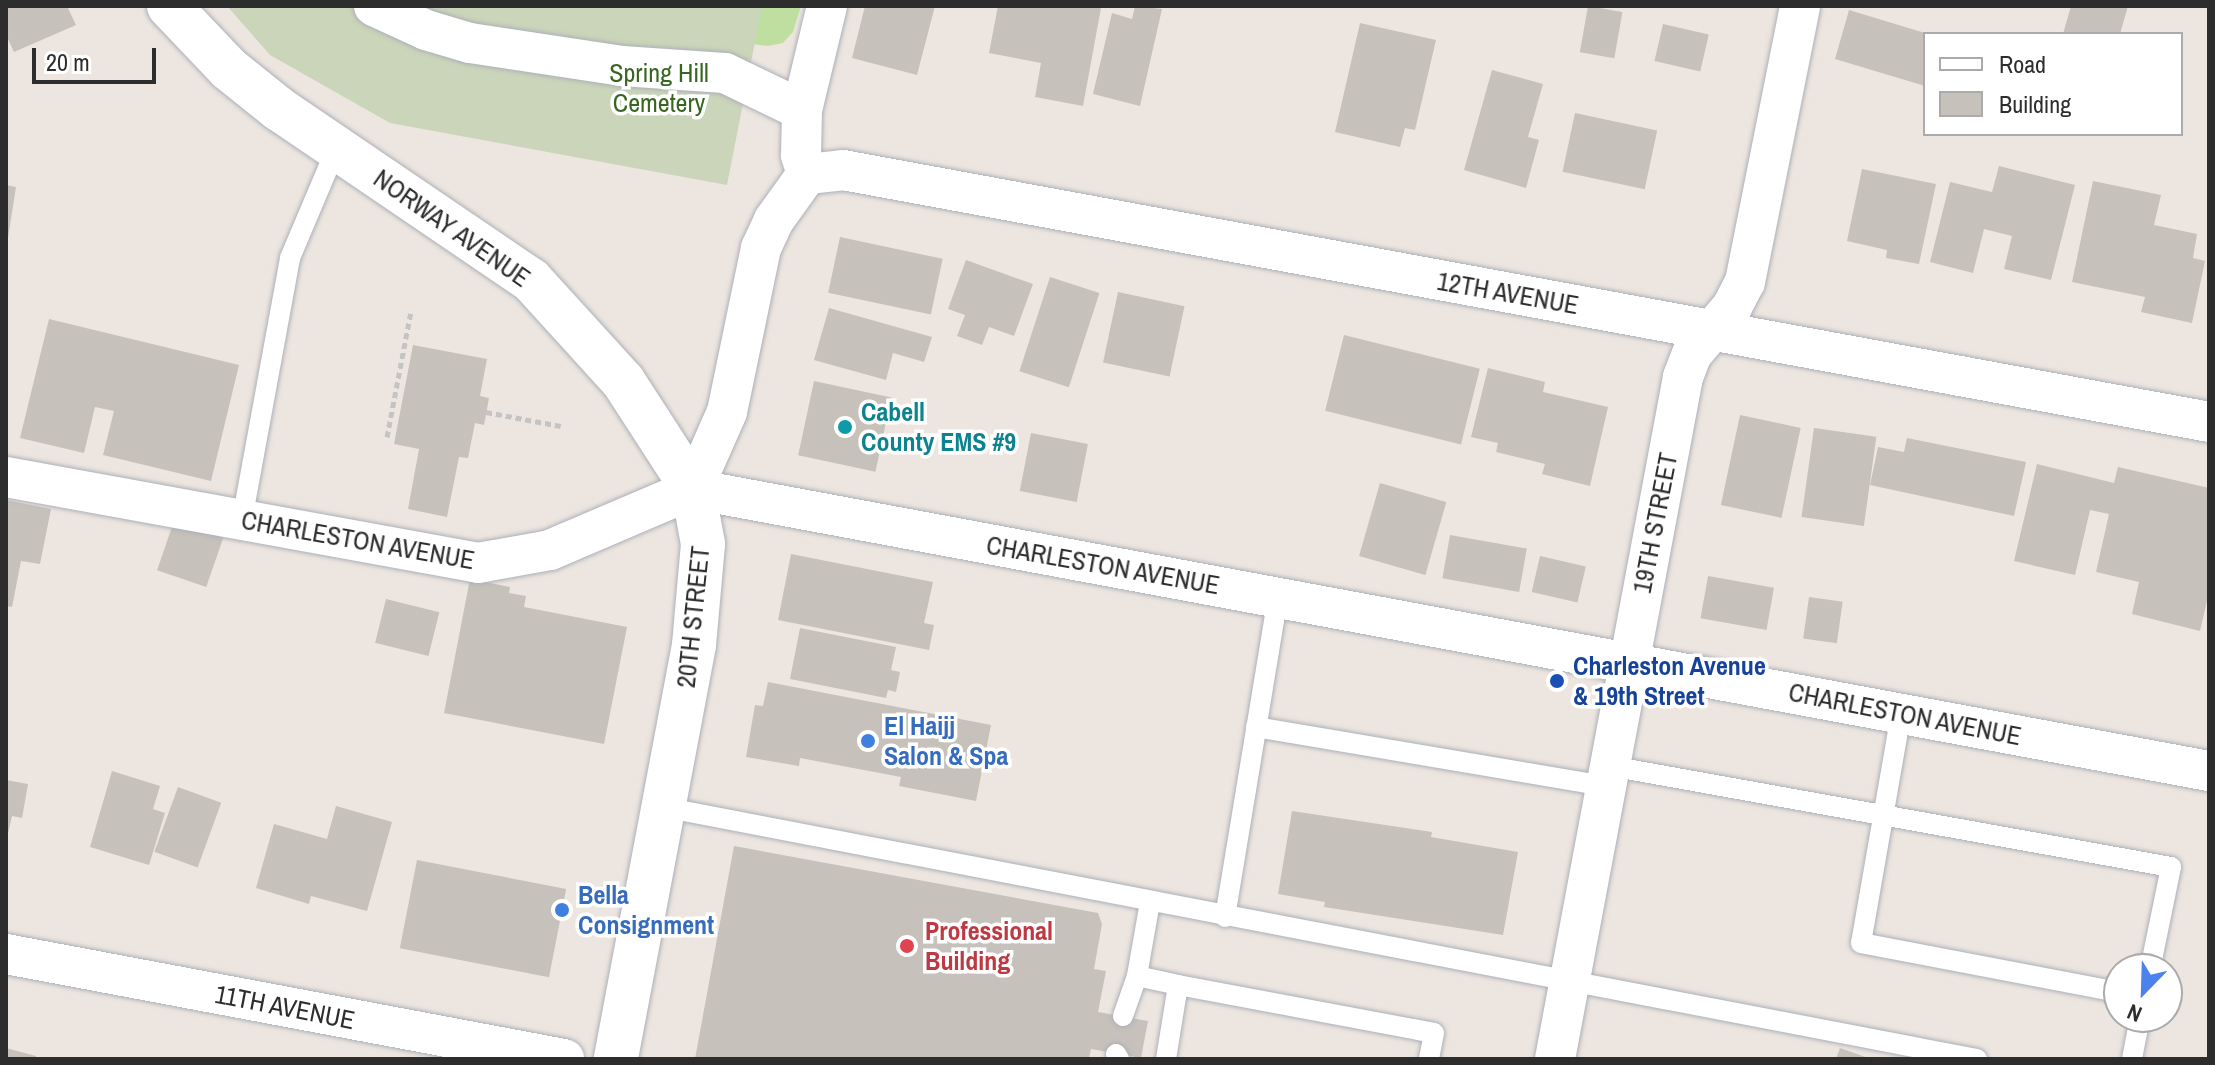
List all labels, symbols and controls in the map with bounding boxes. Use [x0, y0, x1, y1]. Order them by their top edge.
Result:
scale bar [36, 32, 160, 82]
legend [1923, 32, 2183, 136]
text: 20 m [46, 46, 90, 78]
text: Road [1999, 48, 2046, 80]
park label: Spring Hill Cemetery [609, 57, 709, 118]
text: Building [1999, 88, 2071, 120]
street label: NORWAY AVENUE [367, 162, 537, 294]
street label: 12TH AVENUE [1434, 265, 1582, 321]
place label: Cabell County EMS #9 [861, 396, 1016, 458]
marker: Cabell County EMS #9 [836, 418, 854, 436]
street label: 19TH STREET [1626, 450, 1684, 596]
street label: CHARLESTON AVENUE [238, 504, 478, 576]
street label: CHARLESTON AVENUE [983, 529, 1223, 601]
street label: 20TH STREET [670, 545, 716, 689]
place label: Charleston Avenue & 19th Street [1573, 650, 1767, 712]
marker: Charleston Avenue & 19th Street [1548, 672, 1566, 690]
street label: CHARLESTON AVENUE [1786, 676, 2024, 752]
place label: El Haijj Salon & Spa [884, 710, 1008, 772]
marker: El Haijj Salon & Spa [859, 732, 877, 750]
place label: Bella Consignment [578, 879, 714, 940]
marker: Bella Consignment [553, 901, 571, 919]
place label: Professional Building [925, 915, 1053, 976]
marker: Professional Building [896, 935, 918, 957]
north arrow [2103, 953, 2183, 1033]
street label: 11TH AVENUE [212, 978, 358, 1036]
text: N [2123, 997, 2146, 1030]

